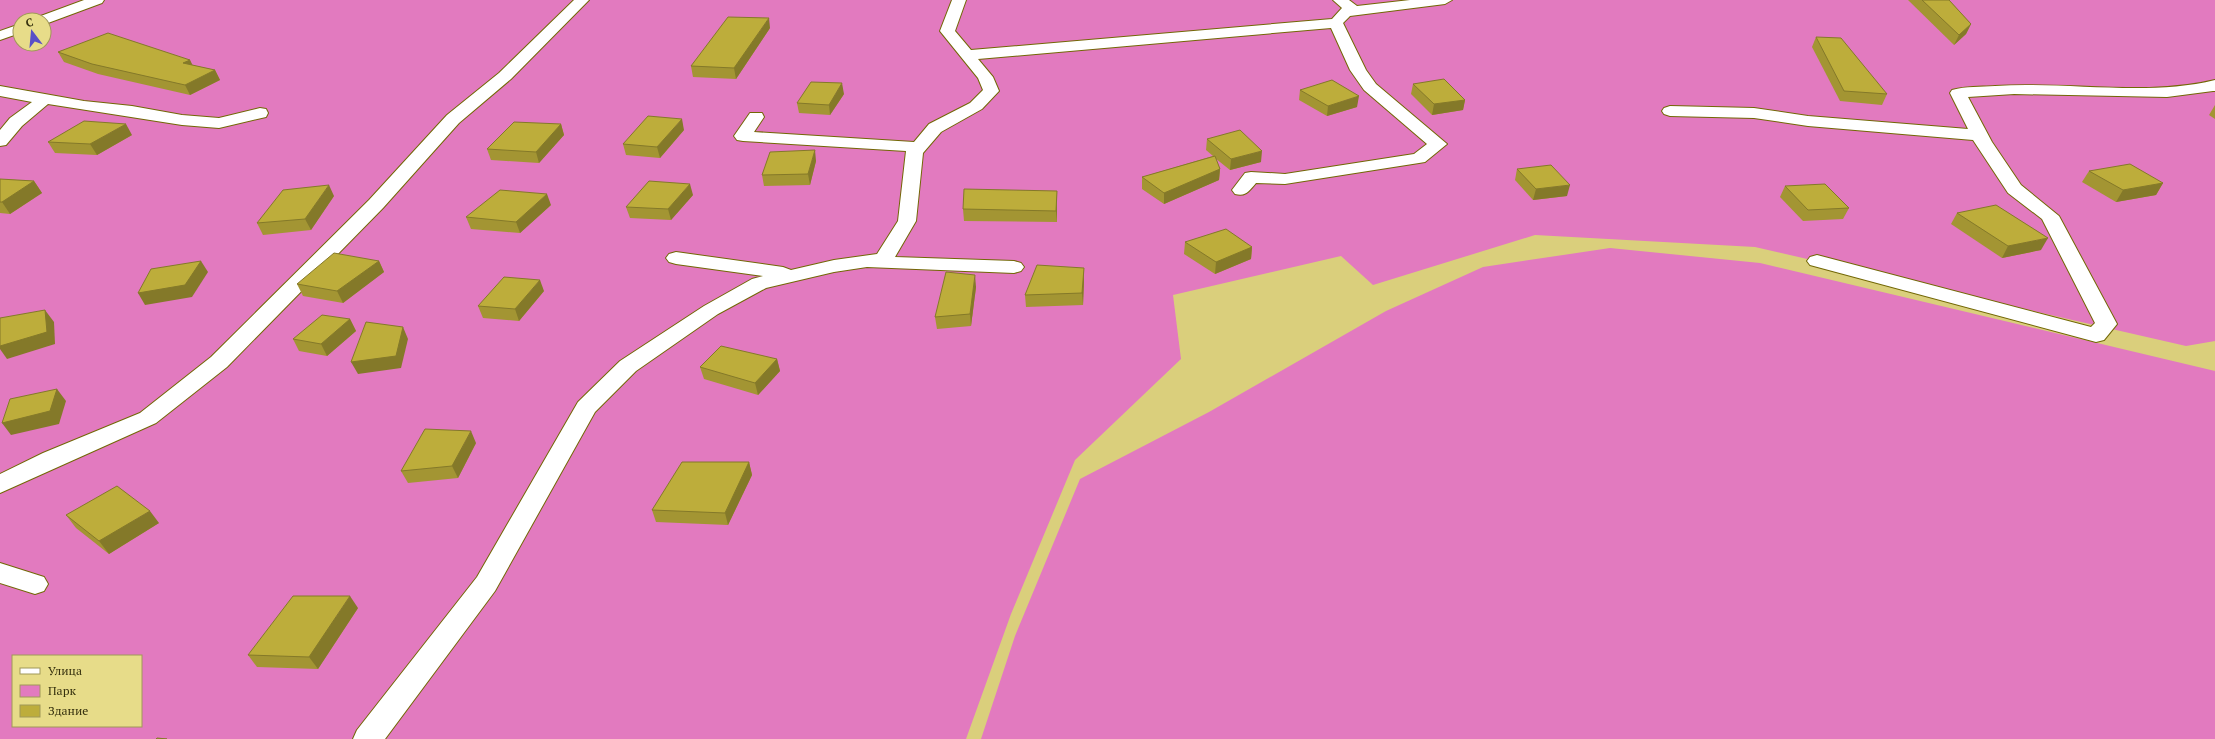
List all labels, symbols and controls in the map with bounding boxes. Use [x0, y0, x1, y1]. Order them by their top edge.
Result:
north arrow [12, 12, 52, 52]
text: С [24, 15, 35, 30]
legend [12, 655, 142, 727]
text: Улица [48, 663, 82, 678]
text: Парк [48, 683, 76, 698]
text: Здание [48, 703, 88, 718]

